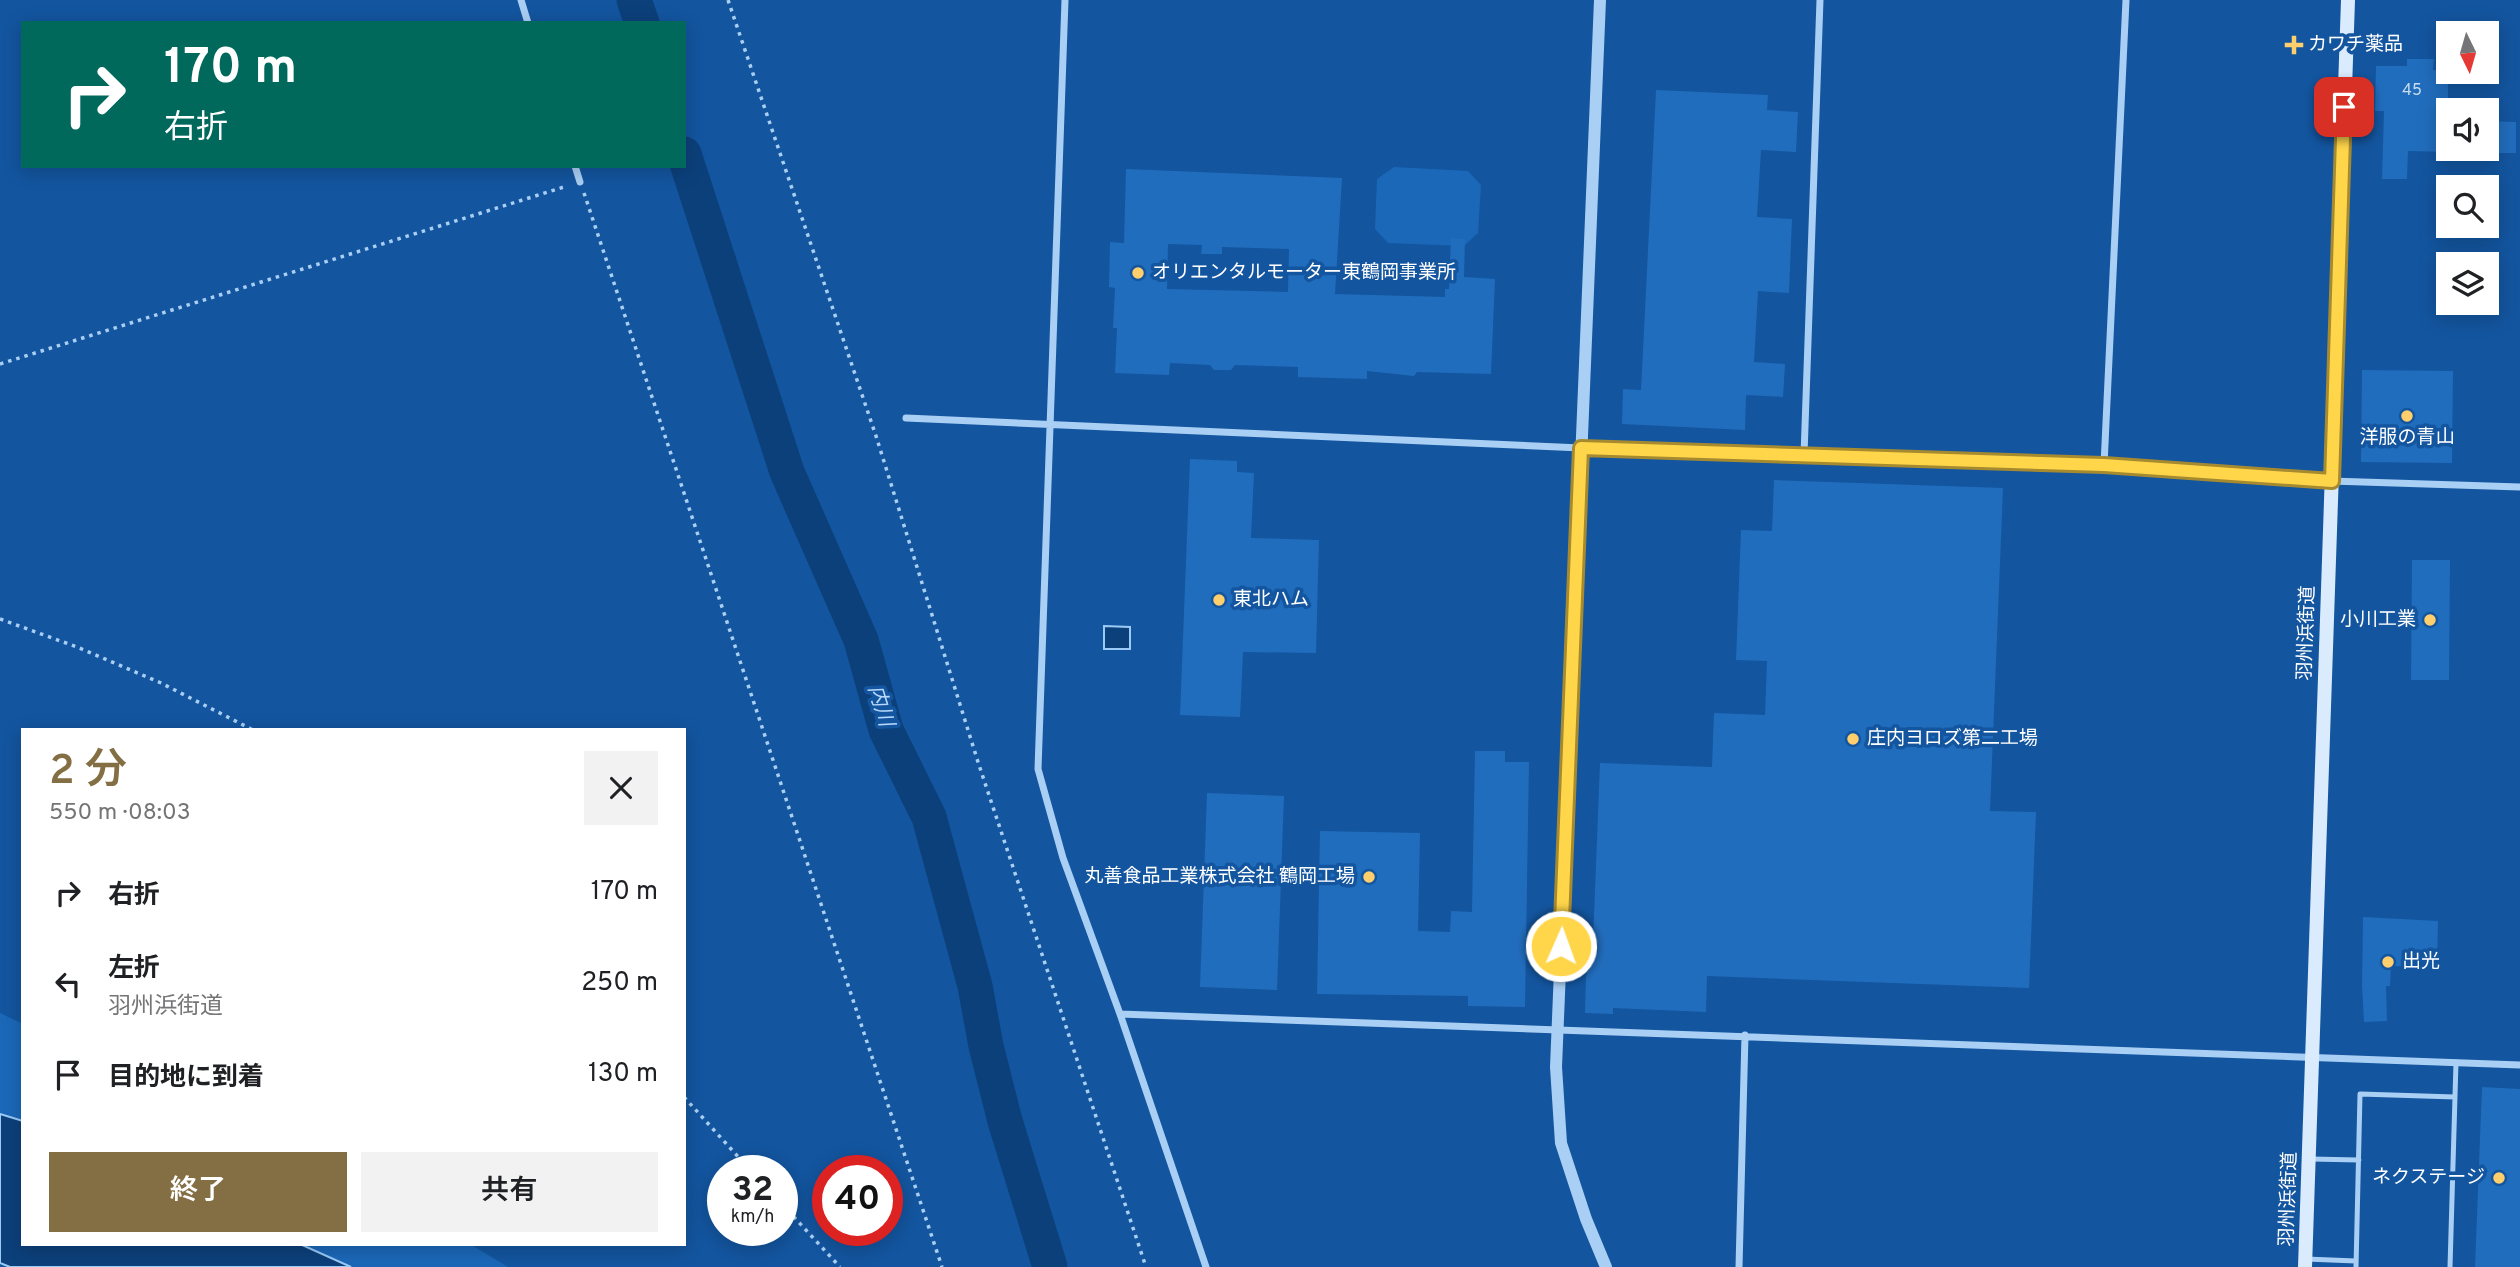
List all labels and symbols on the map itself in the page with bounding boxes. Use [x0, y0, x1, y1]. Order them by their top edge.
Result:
north arrow [2436, 21, 2499, 84]
place label: カワチ薬品 [2308, 33, 2403, 57]
marker: カワチ薬品 [2286, 37, 2302, 53]
pin [2314, 77, 2374, 137]
house number: 45 [2402, 81, 2422, 101]
place label: オリエンタルモーター東鶴岡事業所 [1152, 261, 1456, 285]
marker: オリエンタルモーター東鶴岡事業所 [1130, 265, 1146, 281]
marker: 洋服の青山 [2399, 408, 2415, 424]
place label: 洋服の青山 [2359, 426, 2455, 450]
street label: 羽州浜街道 [2293, 585, 2321, 681]
place label: 東北ハム [1233, 588, 1309, 612]
marker: 東北ハム [1211, 592, 1227, 608]
place label: 小川工業 [2340, 608, 2416, 632]
marker: 小川工業 [2422, 612, 2438, 628]
water label: 内川 [861, 682, 900, 732]
place label: 庄内ヨロズ第二工場 [1867, 727, 2038, 751]
marker: 庄内ヨロズ第二工場 [1845, 731, 1861, 747]
place label: 丸善食品工業株式会社 鶴岡工場 [1085, 865, 1355, 889]
marker: 丸善食品工業株式会社 鶴岡工場 [1361, 869, 1377, 885]
position arrow [1524, 909, 1598, 983]
place label: 出光 [2402, 950, 2440, 974]
marker: 出光 [2380, 954, 2396, 970]
street label: 羽州浜街道 [2275, 1151, 2303, 1247]
speed limit sign: 40 [812, 1155, 903, 1246]
place label: ネクステージ [2372, 1166, 2485, 1190]
marker: ネクステージ [2491, 1170, 2507, 1186]

